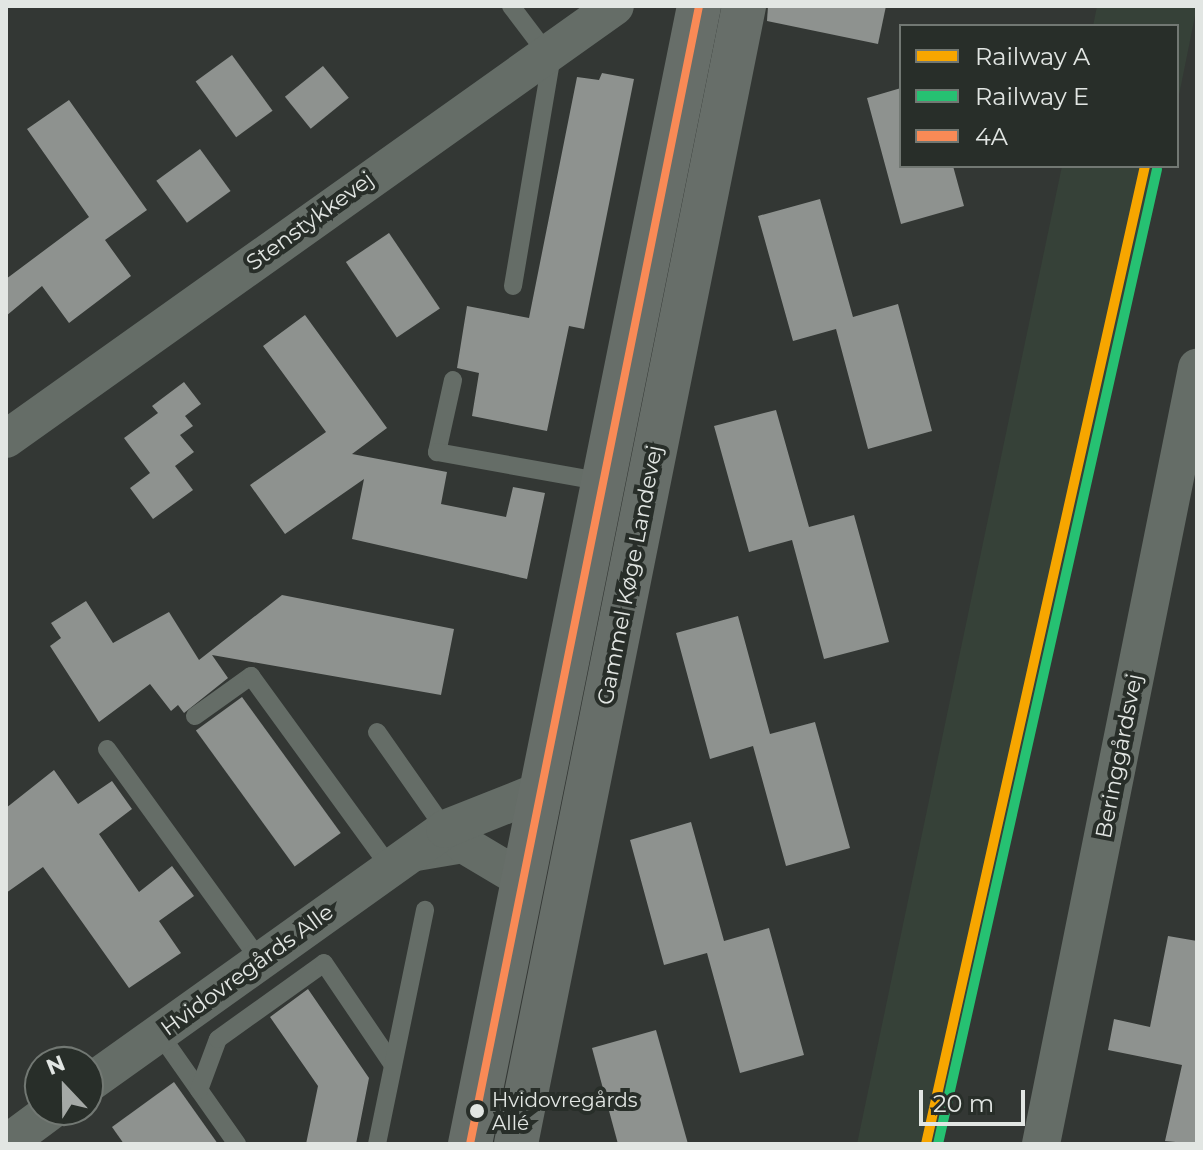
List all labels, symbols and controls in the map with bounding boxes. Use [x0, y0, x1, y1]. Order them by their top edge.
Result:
legend [899, 24, 1179, 168]
text: Railway A [975, 42, 1090, 71]
text: Railway E [975, 82, 1089, 111]
text: 4A [975, 122, 1008, 151]
street label: Stenstykkevej [241, 166, 379, 276]
street label: Gammel Køge Landevej [592, 443, 668, 707]
street label: Beringgårdsvej [1090, 671, 1148, 841]
street label: Hvidovregårds Alle [156, 899, 338, 1041]
north arrow [24, 1046, 104, 1126]
text: N [42, 1049, 69, 1081]
scale bar [923, 1074, 1029, 1124]
place label: Hvidovregårds Allé [492, 1088, 638, 1135]
text: 20 m [933, 1089, 994, 1118]
marker: Hvidovregårds Allé [469, 1103, 485, 1119]

